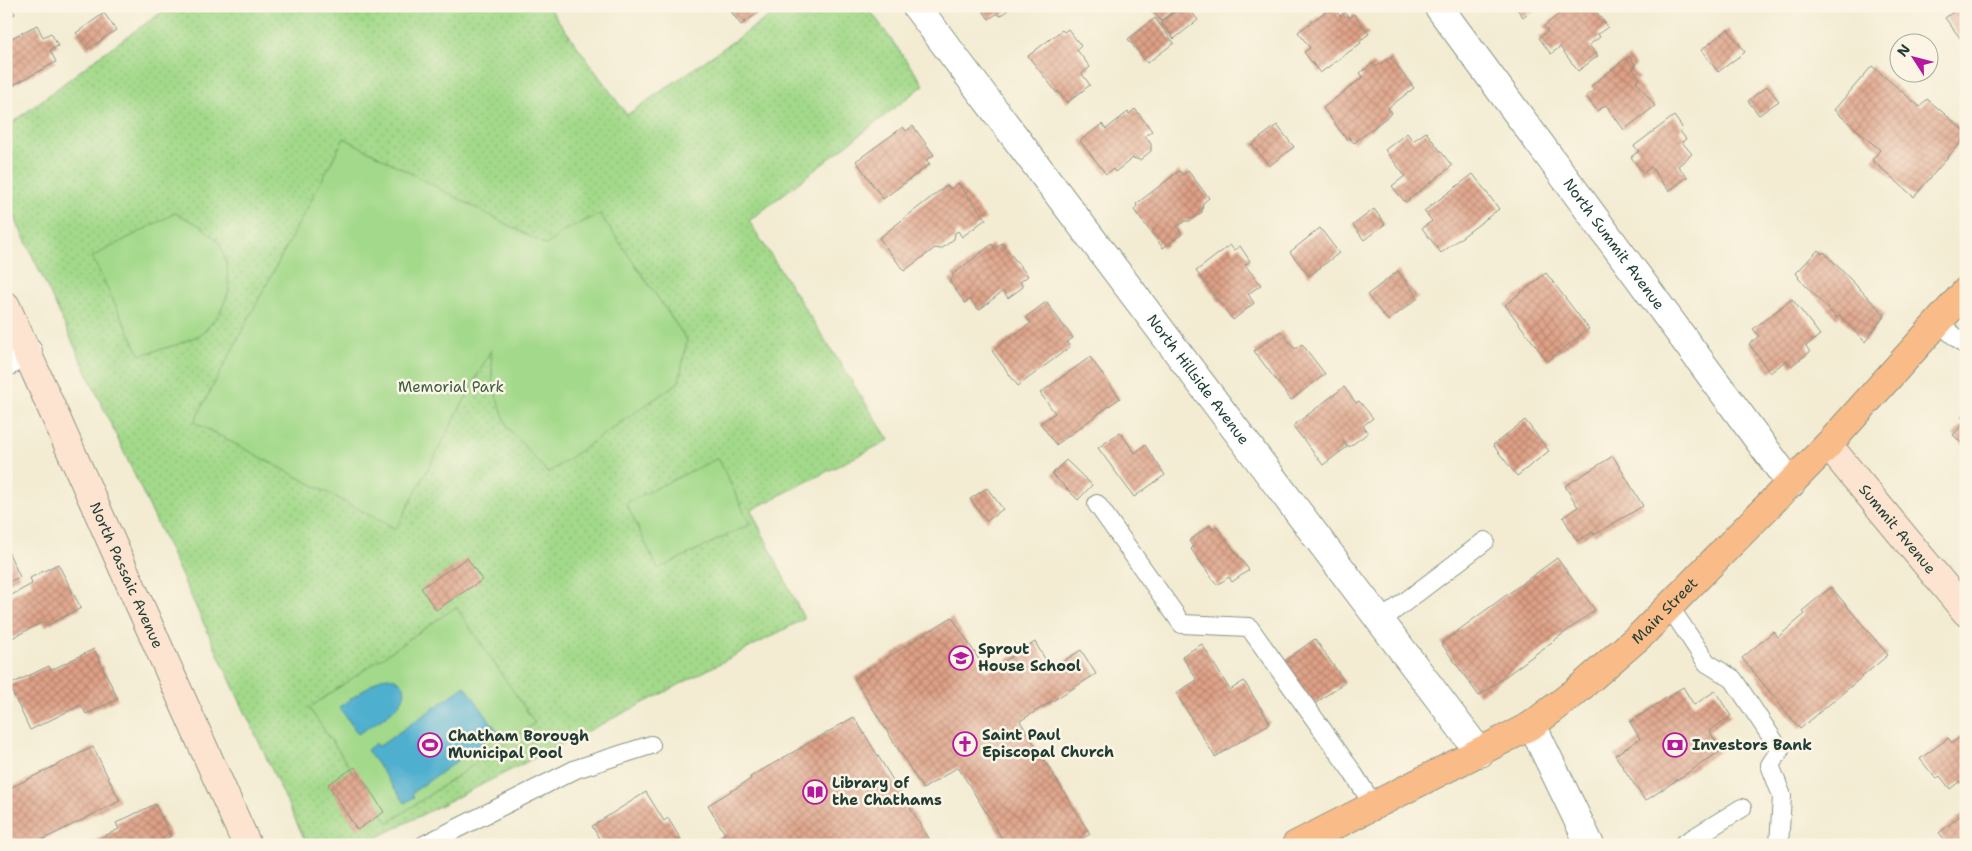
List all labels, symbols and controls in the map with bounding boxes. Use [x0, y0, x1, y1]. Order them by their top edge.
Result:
north arrow [1890, 32, 1940, 82]
text: N [1893, 41, 1914, 60]
street label: North Summit Avenue [1559, 174, 1669, 314]
street label: North Hillside Avenue [1142, 310, 1254, 449]
park label: Memorial Park [398, 377, 504, 397]
street label: Summit Avenue [1854, 480, 1941, 578]
street label: North Passaic Avenue [85, 499, 168, 652]
street label: Main Street [1627, 573, 1702, 648]
place label: Sprout House School [978, 639, 1081, 676]
school or university icon: Sprout House School [948, 645, 974, 671]
place label: Saint Paul Episcopal Church [982, 725, 1114, 762]
place label: Chatham Borough Municipal Pool [448, 726, 589, 763]
church icon: Saint Paul Episcopal Church [952, 731, 978, 757]
sports icon: Chatham Borough Municipal Pool [417, 732, 443, 758]
bank icon: Investors Bank [1662, 732, 1688, 758]
place label: Investors Bank [1692, 735, 1812, 755]
place label: Library of the Chathams [832, 773, 942, 810]
library icon: Library of the Chathams [802, 779, 828, 805]

